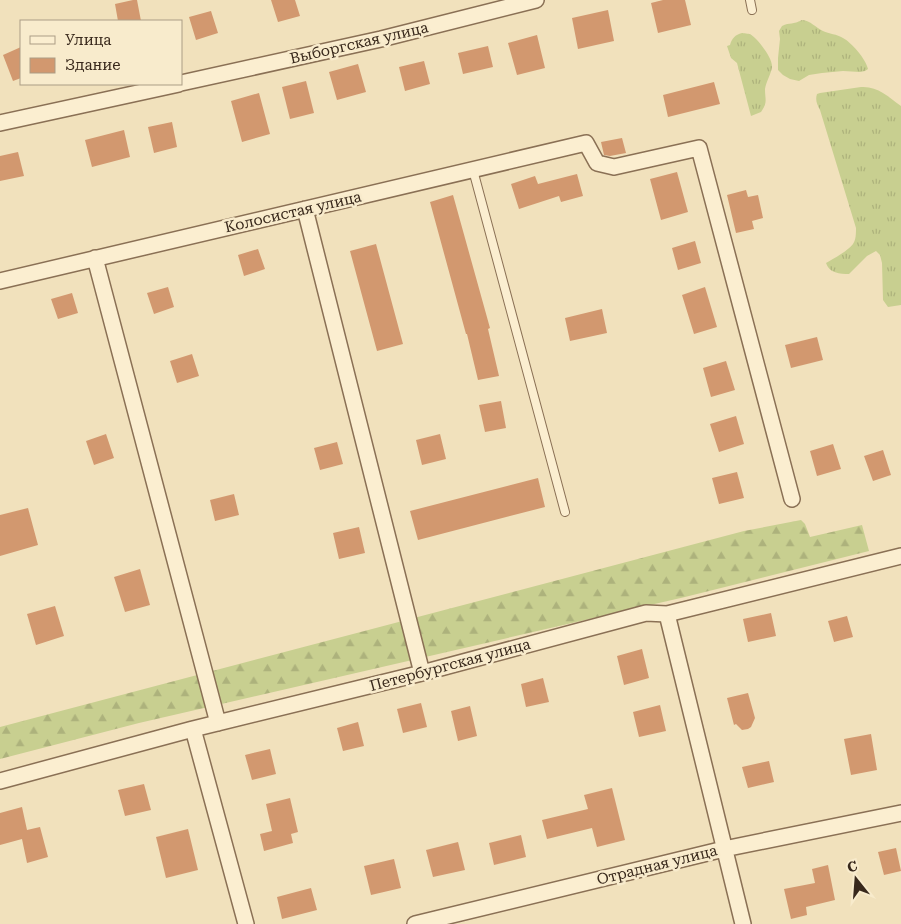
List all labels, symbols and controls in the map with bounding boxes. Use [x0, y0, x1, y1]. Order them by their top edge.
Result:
street label: Выборгская улица [288, 18, 430, 68]
legend [20, 20, 182, 85]
text: Улица [65, 31, 111, 49]
text: Здание [65, 56, 121, 74]
street label: Колосистая улица [223, 187, 363, 237]
street label: Петербургская улица [368, 635, 532, 695]
street label: Отрадная улица [595, 841, 719, 889]
north arrow [831, 854, 881, 904]
text: С [845, 857, 859, 876]

